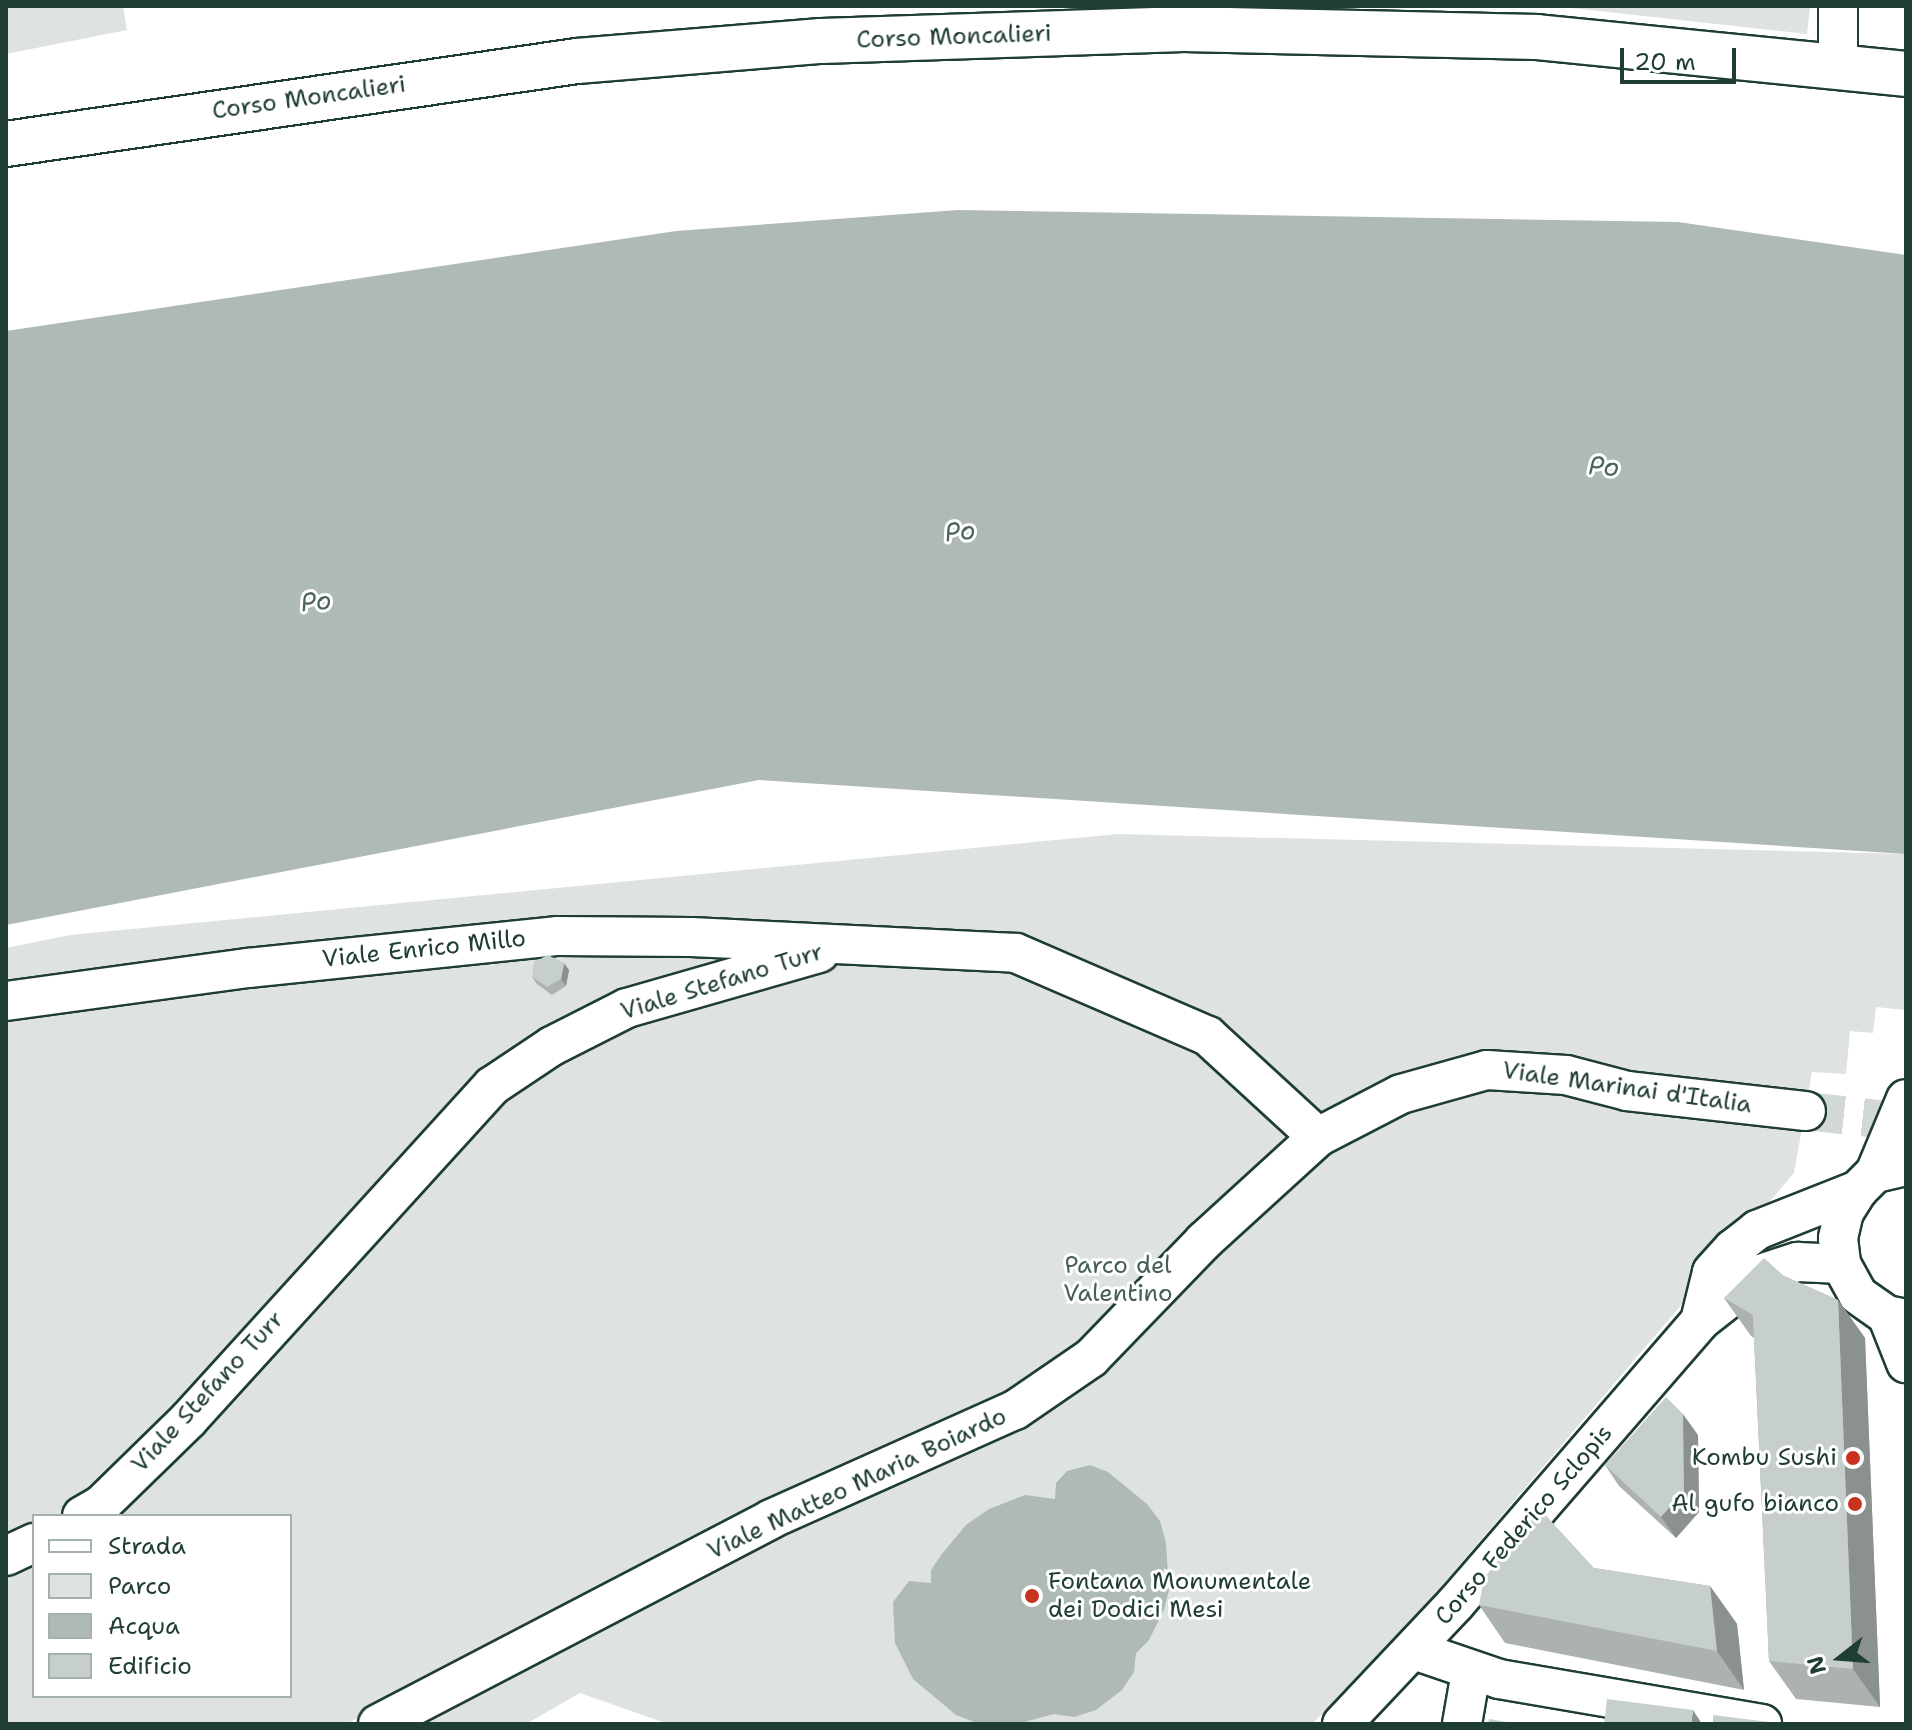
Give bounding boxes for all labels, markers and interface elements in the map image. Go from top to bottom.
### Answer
street label: Corso Moncalieri [856,19,1052,55]
scale bar [1624,32,1740,82]
text: 20 m [1634,46,1696,78]
street label: Corso Moncalieri [210,70,408,126]
water label: Po [1588,449,1620,483]
water label: Po [943,514,977,548]
water label: Po [299,584,333,618]
street label: Viale Enrico Millo [321,924,527,974]
street label: Viale Stefano Turr [617,937,827,1027]
street label: Viale Marinai d'Italia [1501,1056,1753,1120]
park label: Parco del Valentino [1063,1252,1173,1308]
street label: Viale Stefano Turr [126,1305,290,1479]
street label: Viale Matteo Maria Boiardo [703,1402,1011,1566]
street label: Corso Federico Sclopis [1429,1419,1619,1631]
place label: Kombu Sushi [1692,1444,1837,1472]
marker: Kombu Sushi [1844,1449,1862,1467]
place label: Al gufo bianco [1671,1490,1839,1518]
marker: Al gufo bianco [1846,1495,1864,1513]
legend [32,1514,292,1698]
text: Strada [108,1530,186,1562]
place label: Fontana Monumentale dei Dodici Mesi [1048,1568,1311,1624]
text: Parco [108,1570,171,1602]
marker: Fontana Monumentale dei Dodici Mesi [1023,1587,1041,1605]
text: Acqua [108,1610,180,1642]
north arrow [1800,1618,1880,1698]
text: Edificio [108,1650,192,1682]
text: N [1800,1653,1833,1678]

